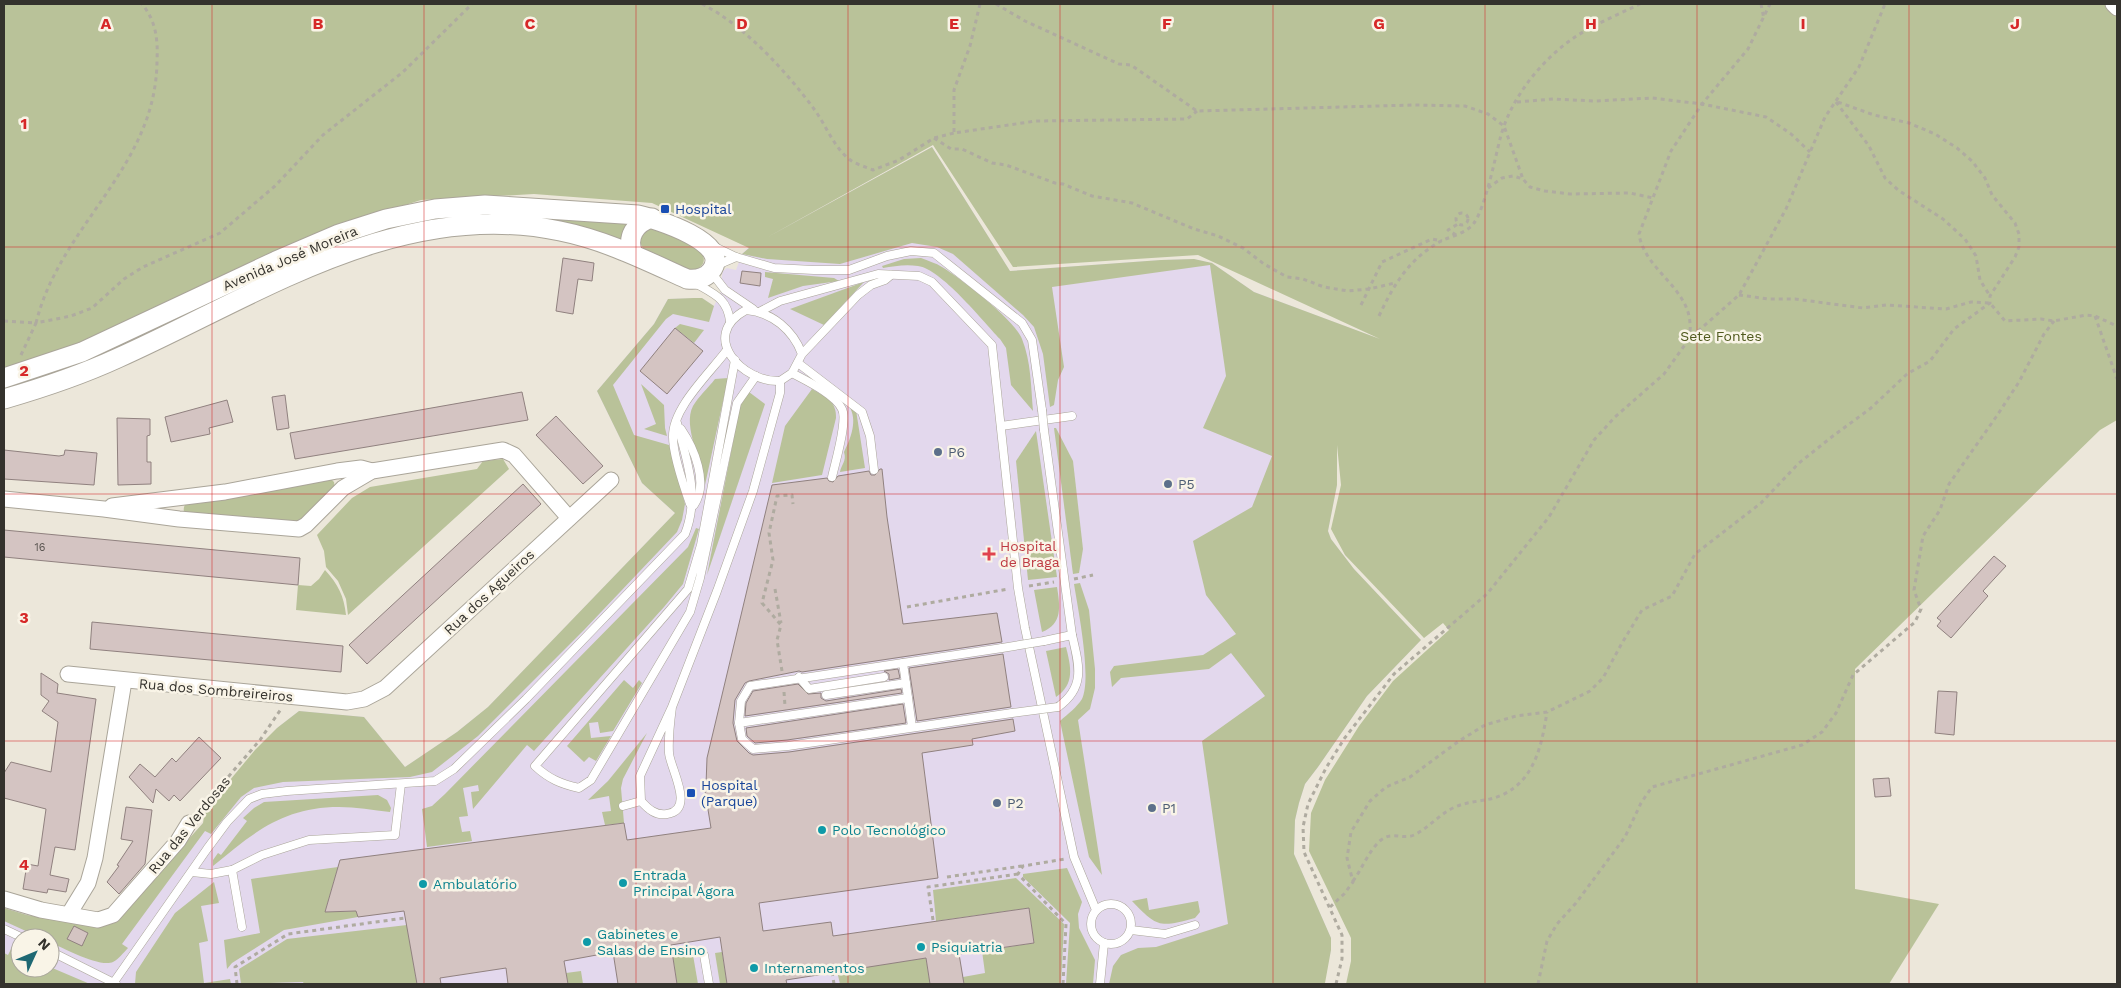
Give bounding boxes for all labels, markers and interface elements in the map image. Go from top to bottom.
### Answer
text: A [101,14,112,33]
text: B [313,14,324,33]
text: C [525,14,536,33]
text: D [736,14,748,33]
text: E [949,14,959,33]
text: F [1162,14,1172,33]
text: G [1373,14,1385,33]
text: H [1585,14,1597,33]
text: I [1800,14,1806,33]
text: J [2010,14,2020,33]
text: 1 [21,114,27,133]
place label: Hospital [675,201,732,217]
marker: Hospital [659,203,671,215]
street label: Avenida José Moreira [220,222,360,294]
park label: Sete Fontes [1680,328,1762,344]
text: 2 [19,361,29,380]
place label: P6 [948,444,965,460]
marker: P6 [932,446,944,458]
place label: P5 [1178,476,1195,492]
marker: P5 [1162,478,1174,490]
place label: Hospital de Braga [1000,538,1060,570]
house number: 16 [35,541,46,554]
street label: Rua dos Agueiros [441,546,537,638]
marker: Hospital de Braga [982,547,996,561]
text: 3 [19,608,29,627]
street label: Rua dos Sombreireiros [138,675,294,705]
street label: Rua das Verdosas [145,773,233,877]
place label: Hospital (Parque) [701,777,758,809]
marker: Hospital (Parque) [685,787,697,799]
place label: P2 [1007,795,1024,811]
marker: P2 [991,797,1003,809]
place label: P1 [1162,800,1176,816]
marker: P1 [1146,802,1158,814]
place label: Polo Tecnológico [832,822,946,838]
marker: Polo Tecnológico [816,824,828,836]
text: 4 [19,855,29,874]
place label: Entrada Principal Ágora [633,867,735,899]
place label: Ambulatório [433,876,517,892]
marker: Entrada Principal Ágora [617,877,629,889]
marker: Ambulatório [417,878,429,890]
place label: Gabinetes e Salas de Ensino [597,926,706,958]
north arrow [10,928,60,978]
text: N [35,935,54,953]
marker: Gabinetes e Salas de Ensino [581,936,593,948]
place label: Psiquiatria [931,939,1003,955]
marker: Psiquiatria [915,941,927,953]
place label: Internamentos [764,960,865,976]
marker: Internamentos [748,962,760,974]

